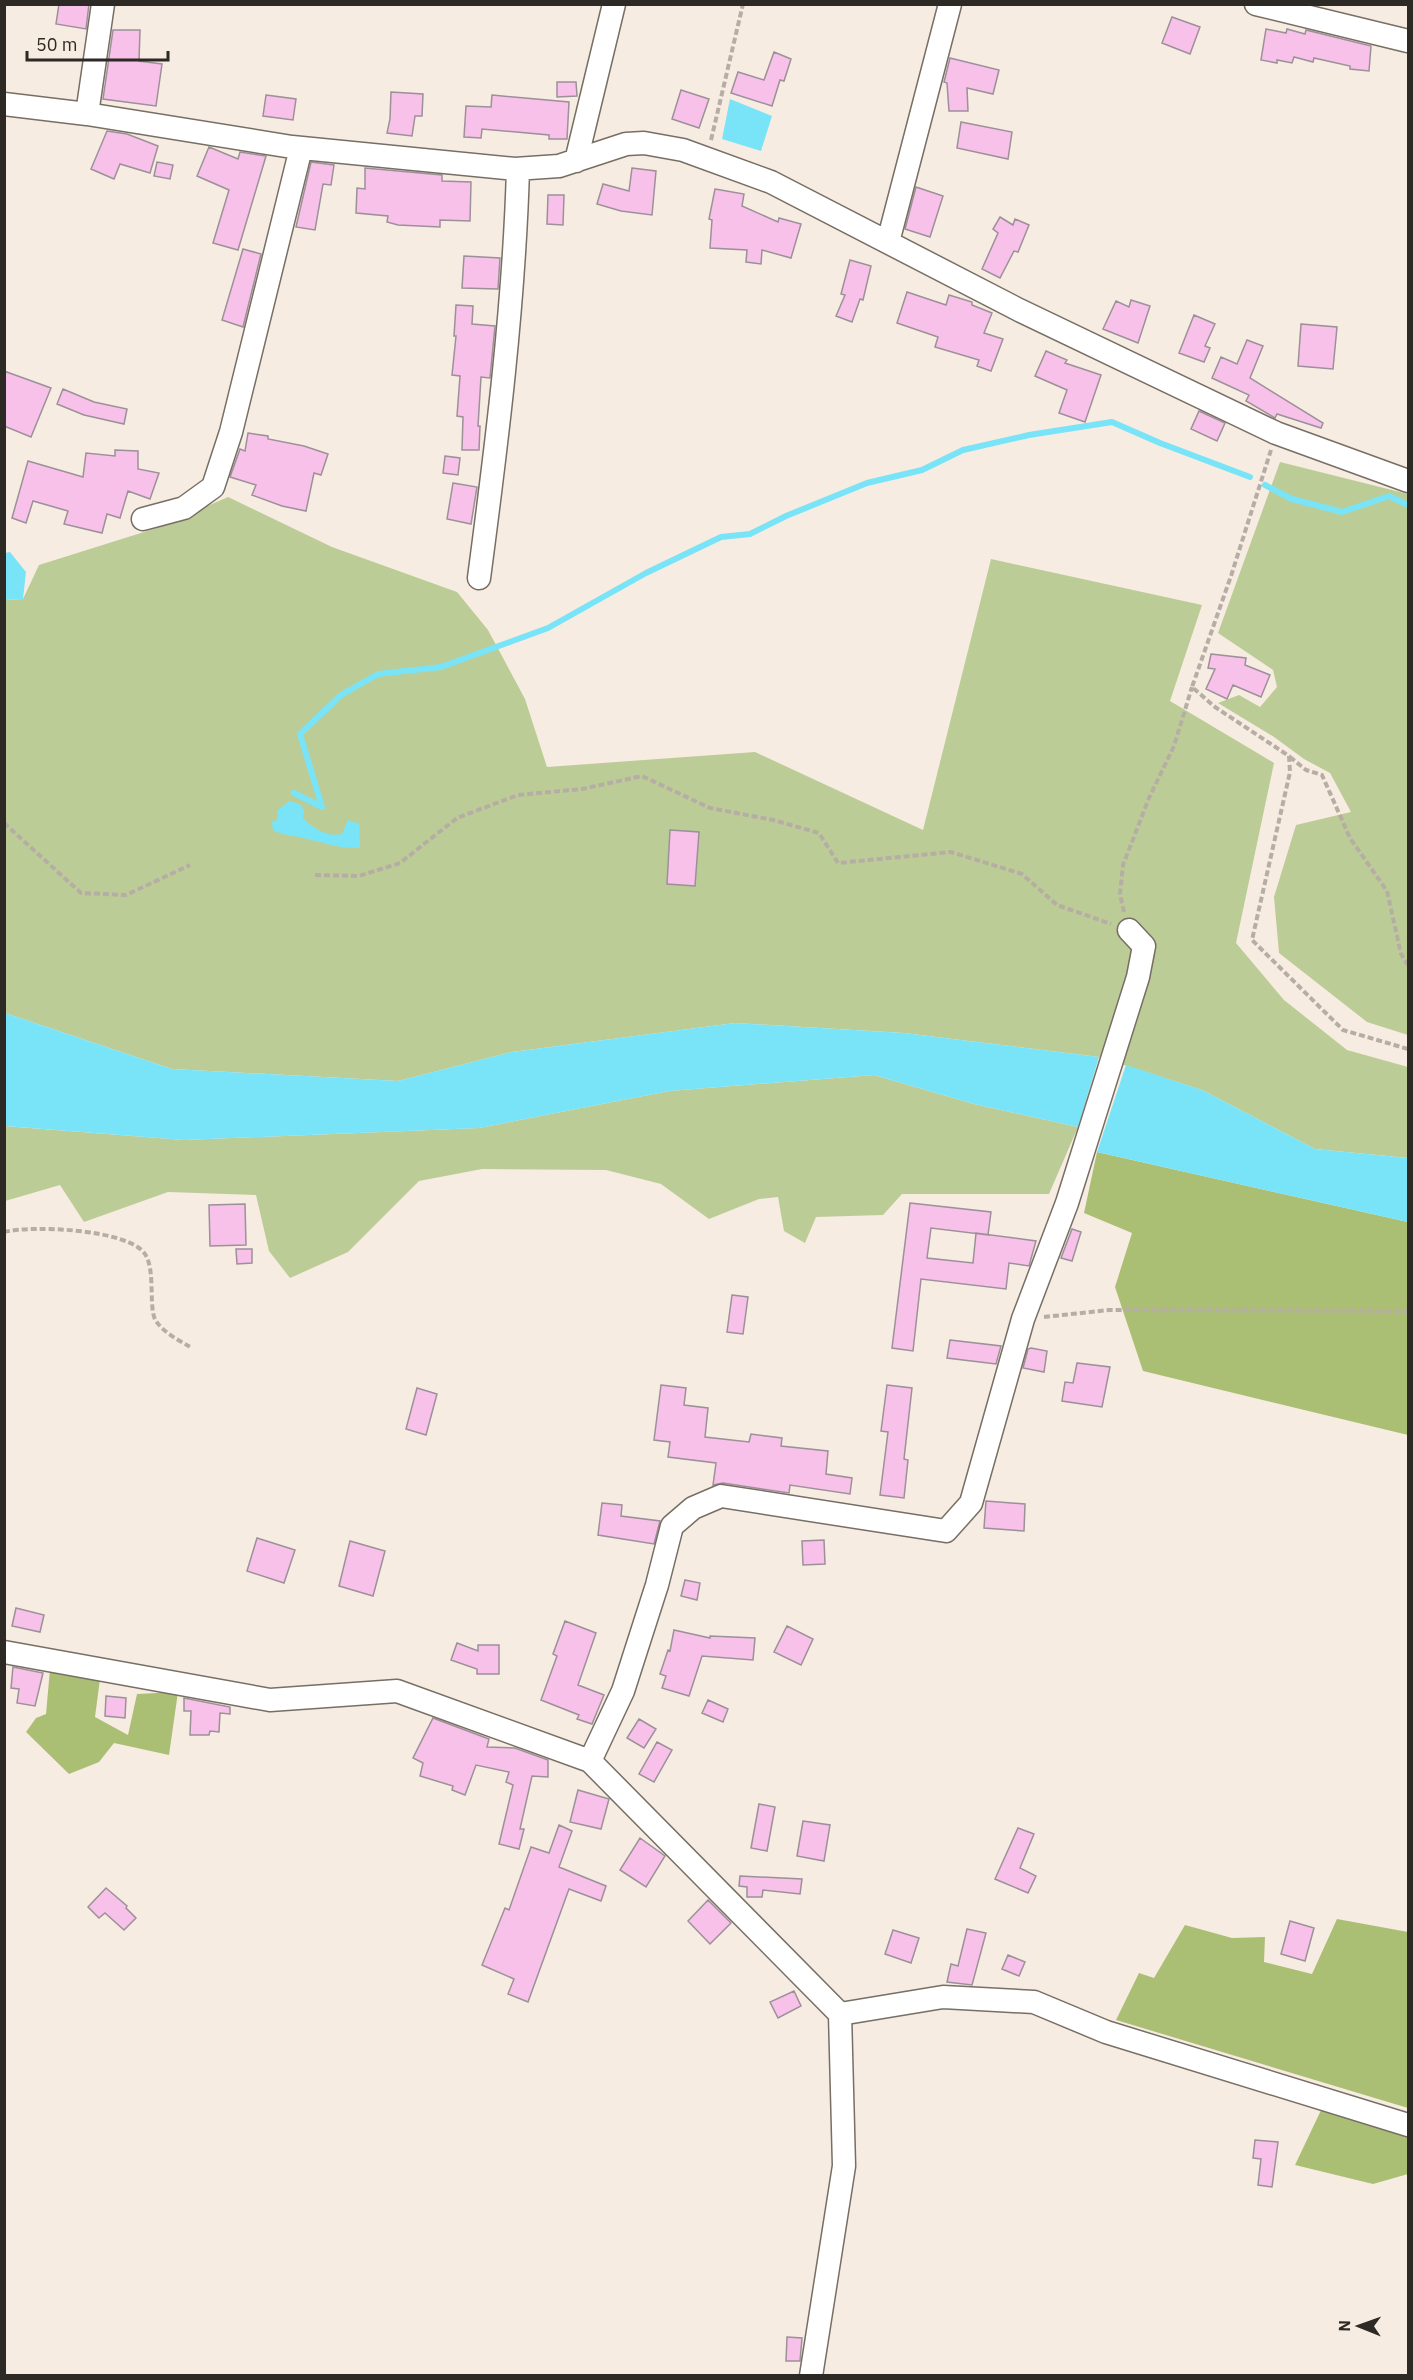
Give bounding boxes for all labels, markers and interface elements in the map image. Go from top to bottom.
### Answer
scale bar [27,24,168,62]
text: 50 m [36,33,78,56]
north arrow [1329,2296,1389,2356]
text: N [1334,2320,1354,2332]

